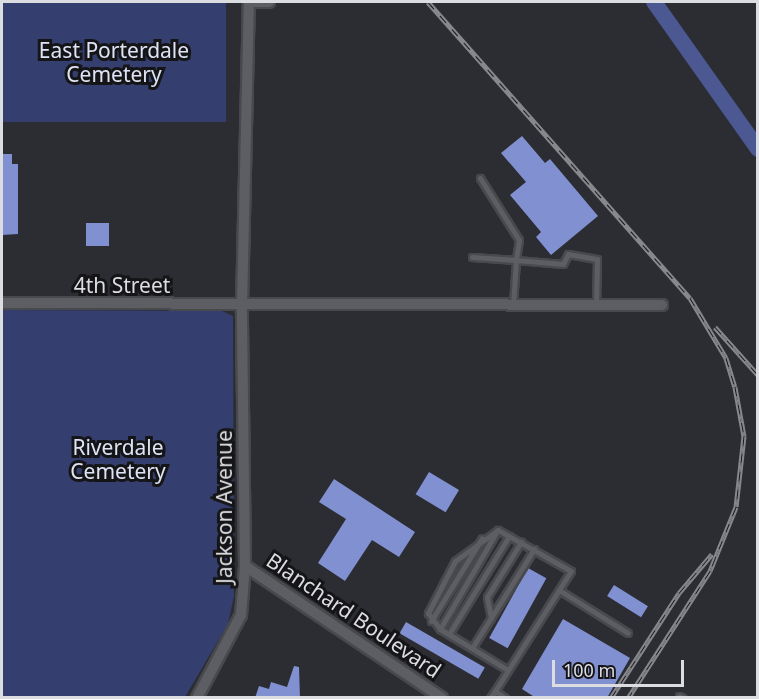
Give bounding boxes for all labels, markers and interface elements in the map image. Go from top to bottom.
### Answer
park label: East Porterdale Cemetery [39,37,189,87]
street label: 4th Street [74,272,170,298]
street label: Jackson Avenue [211,430,237,584]
park label: Riverdale Cemetery [70,434,166,484]
street label: Blanchard Boulevard [262,547,446,683]
scale bar [555,648,687,686]
text: 100 m [563,658,615,682]

